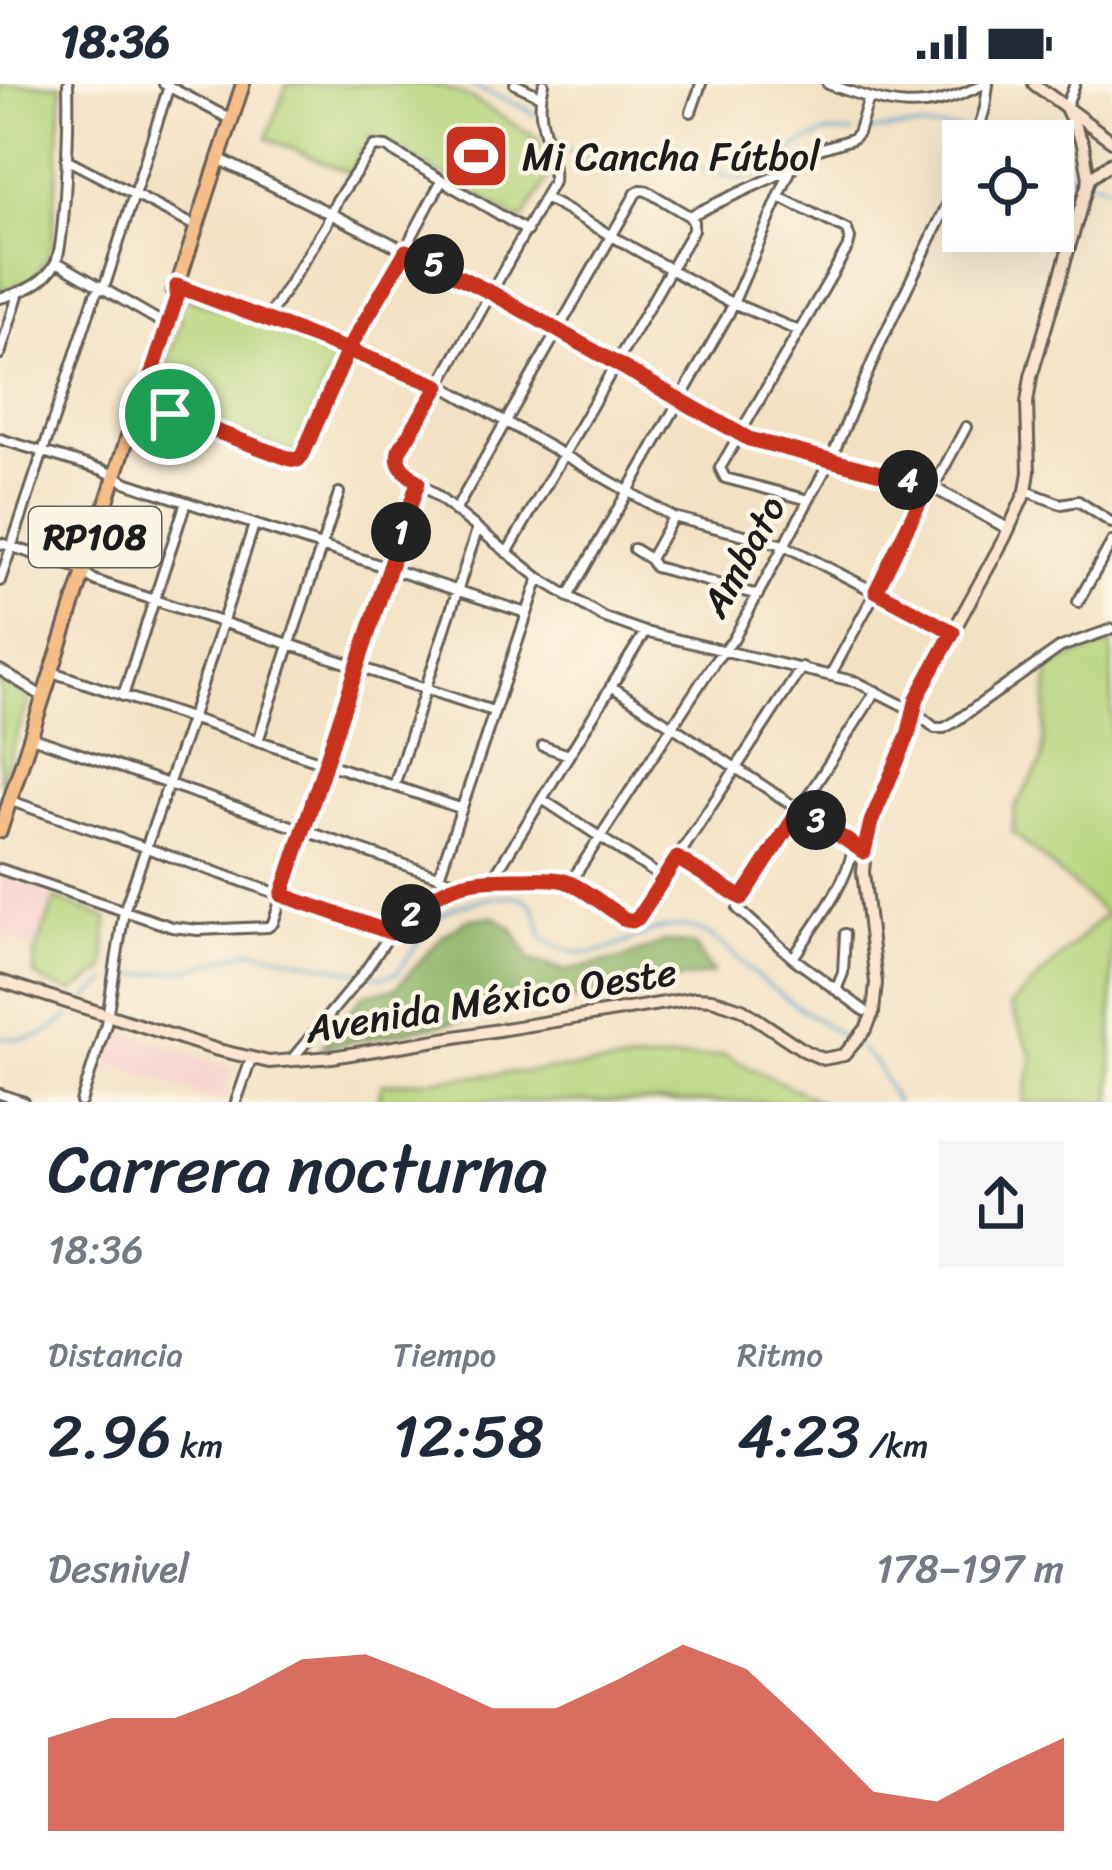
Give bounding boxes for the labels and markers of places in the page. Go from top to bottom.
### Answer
sports icon: Mi Cancha Fútbol [441,121,511,191]
place label: Mi Cancha Fútbol [522,122,821,191]
pin: 5 [404,234,464,294]
pin [119,363,221,465]
pin: 4 [878,450,938,510]
pin: 1 [371,502,431,562]
pin: 3 [786,790,846,850]
pin: 2 [381,884,441,944]

